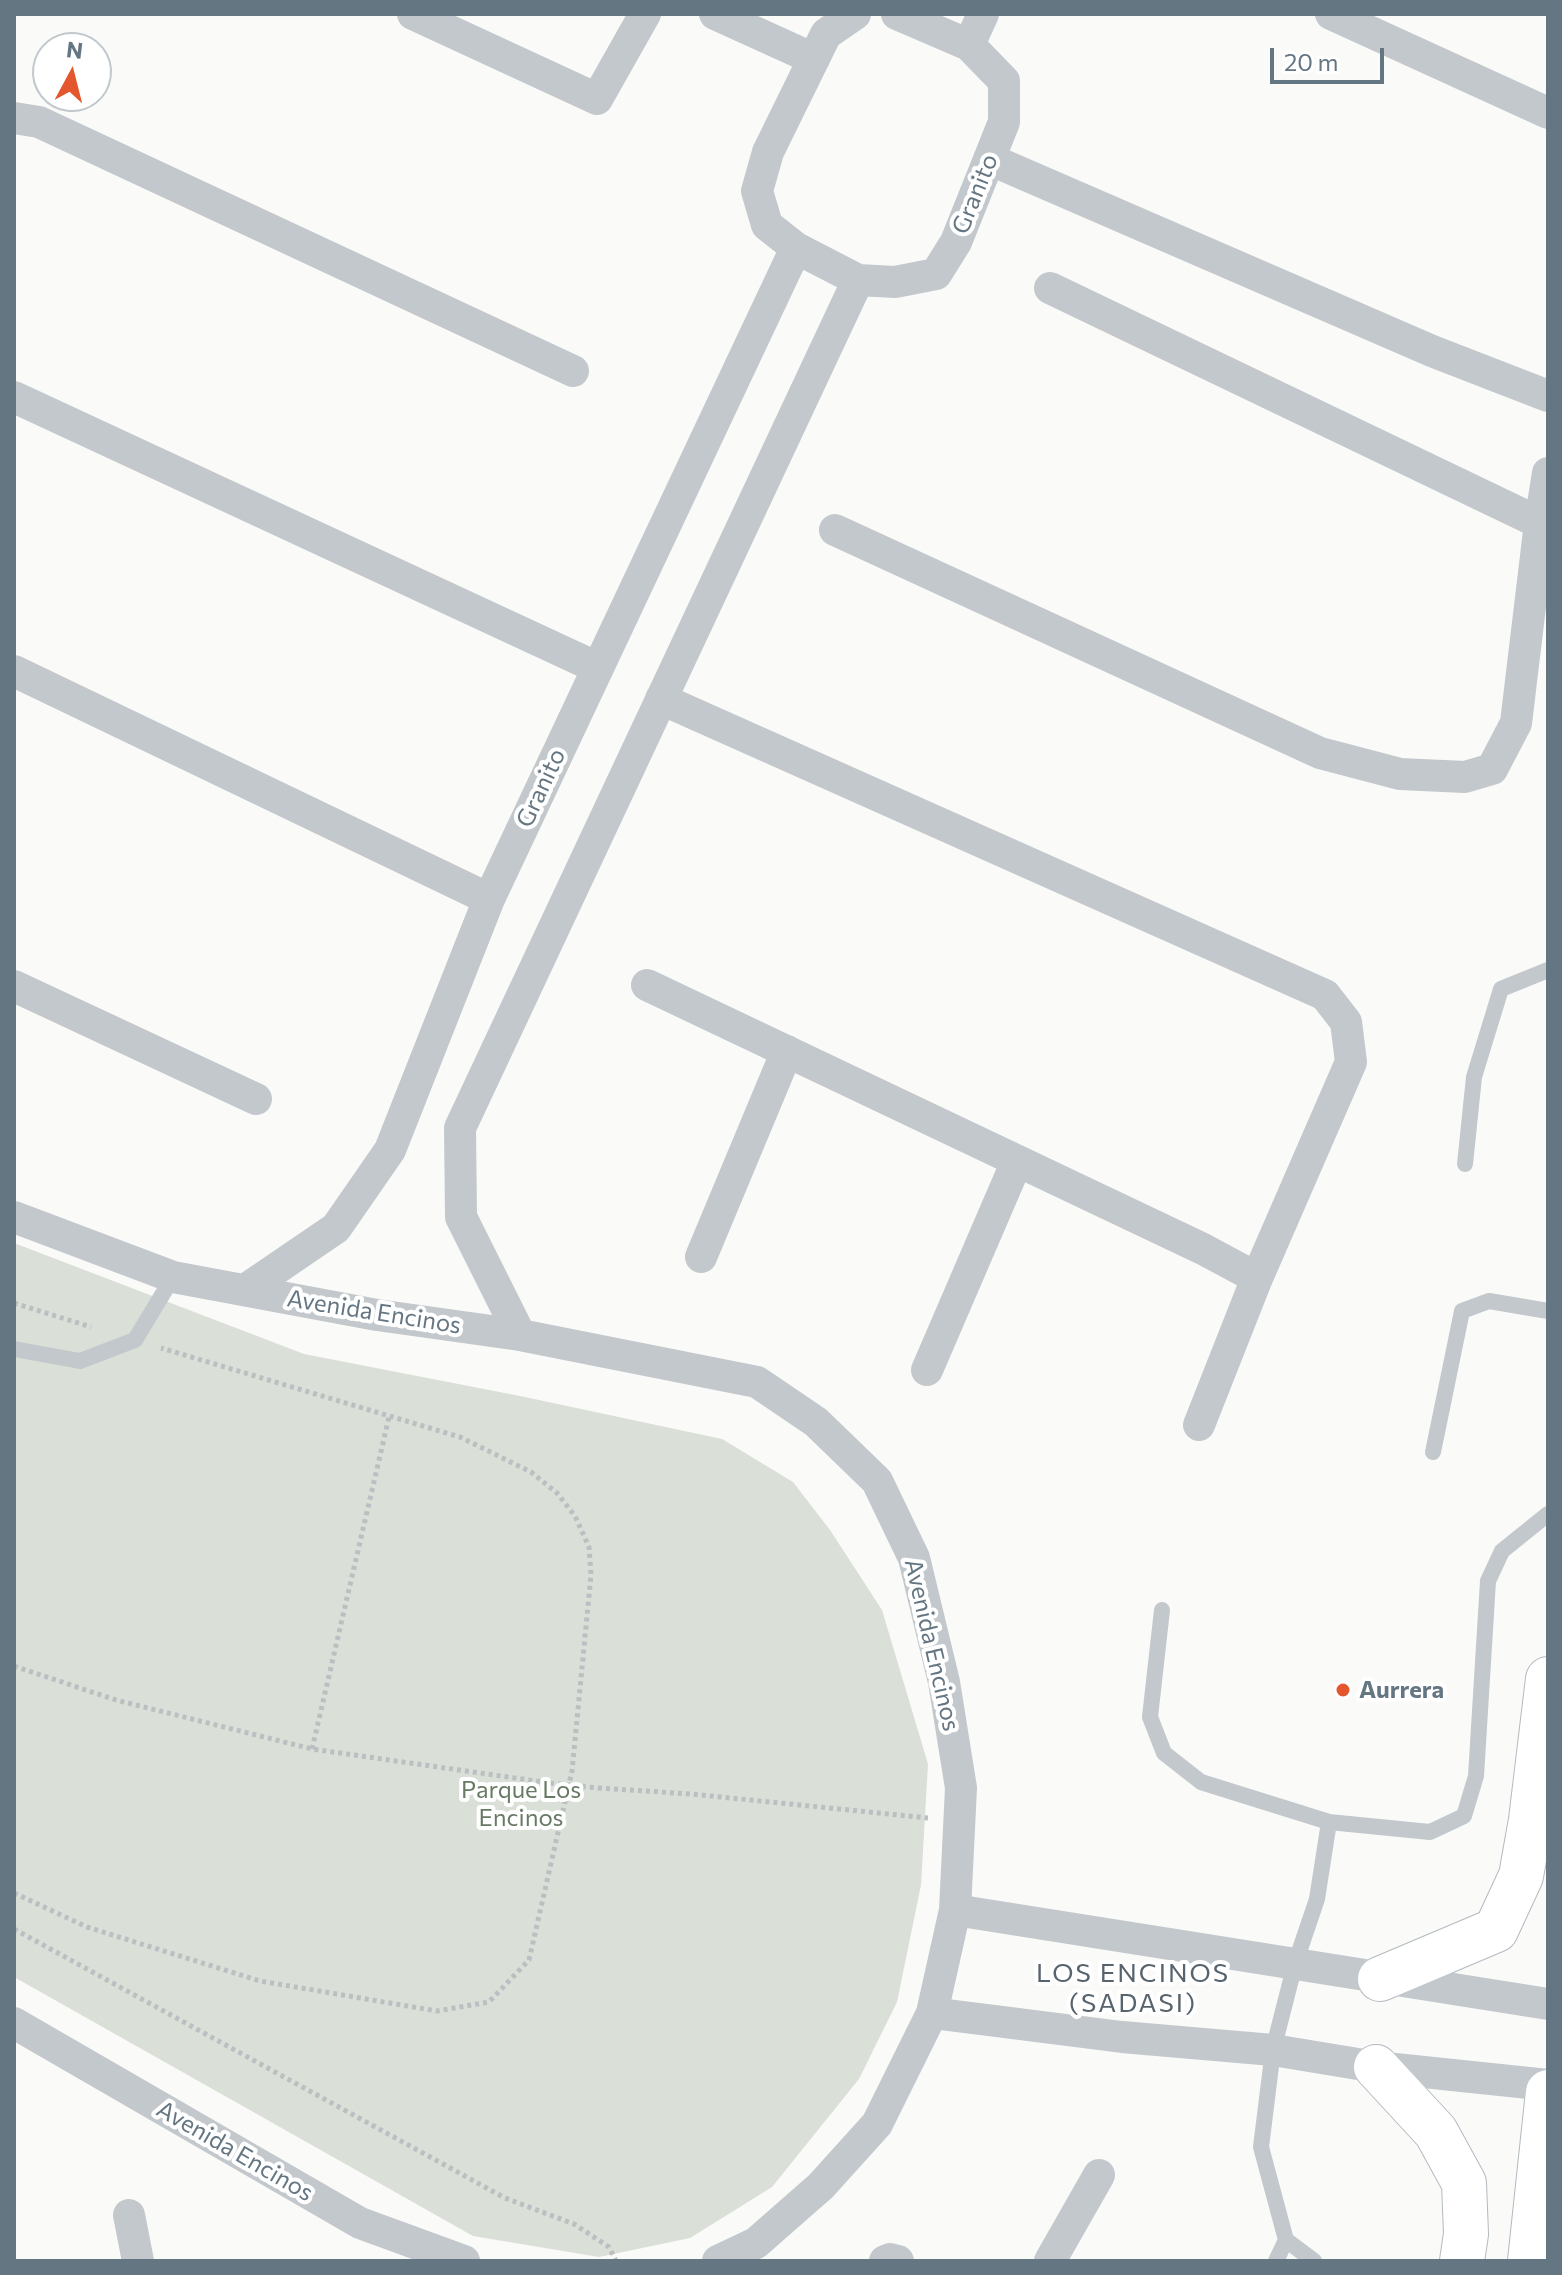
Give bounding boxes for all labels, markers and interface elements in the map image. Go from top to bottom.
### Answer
north arrow [32,32,112,112]
scale bar [1274,32,1388,82]
text: N [65,35,85,64]
text: 20 m [1284,47,1338,76]
street label: Granito [946,150,1004,238]
street label: Granito [510,744,572,832]
street label: Avenida Encinos [285,1284,463,1340]
street label: Avenida Encinos [898,1556,966,1734]
place label: Aurrera [1359,1676,1444,1704]
marker: Aurrera [1334,1681,1352,1699]
park label: Parque Los Encinos [461,1776,581,1832]
district label: LOS ENCINOS (SADASI) [1036,1957,1230,2018]
street label: Avenida Encinos [152,2095,318,2207]

